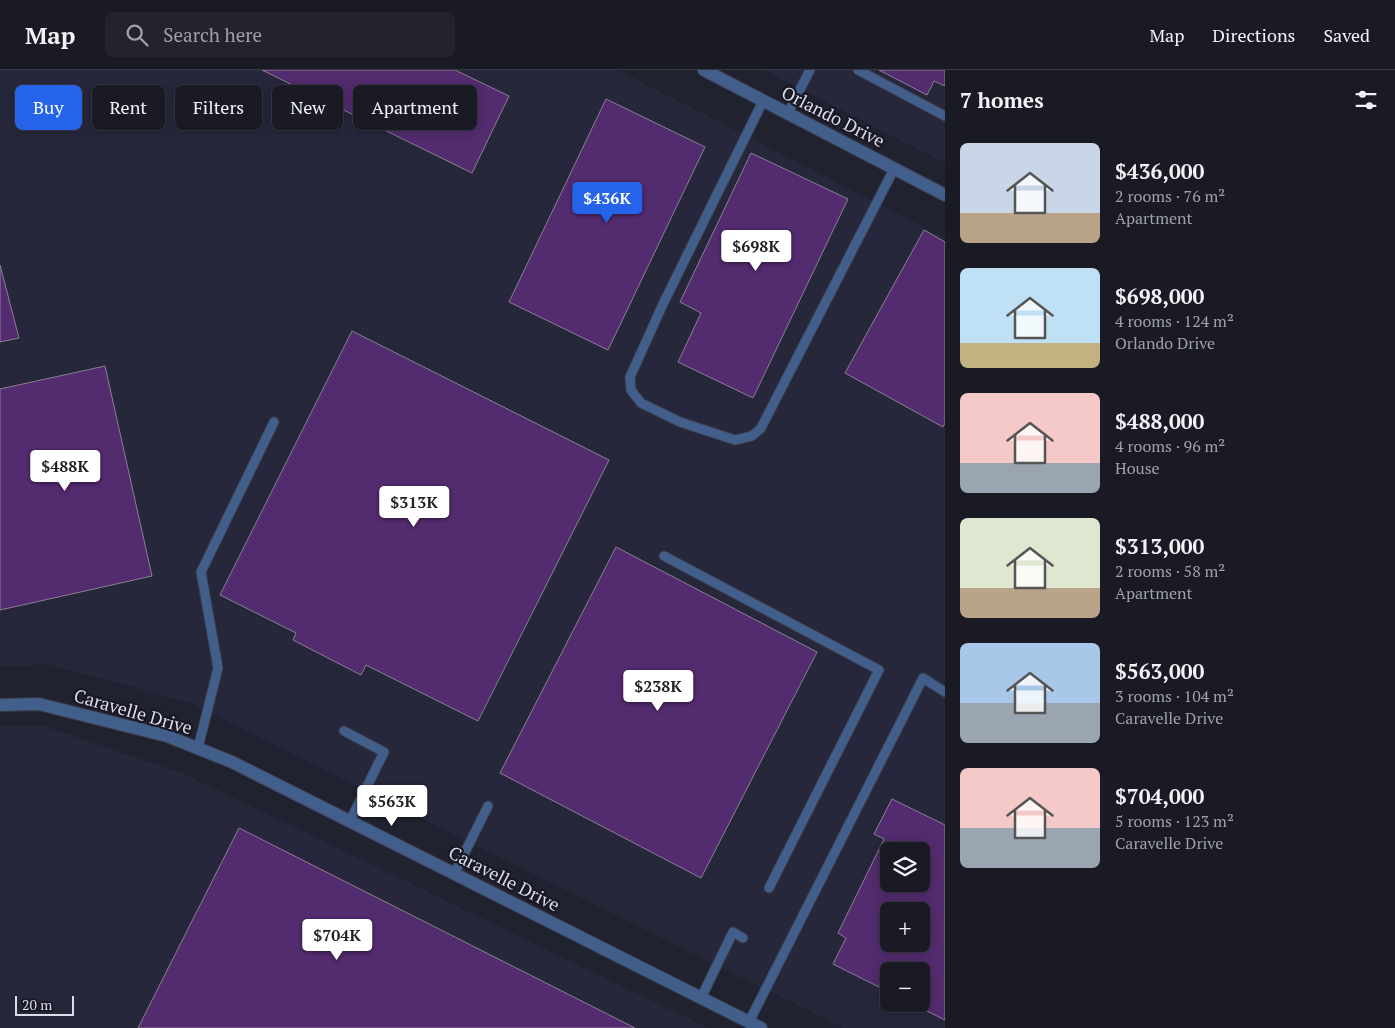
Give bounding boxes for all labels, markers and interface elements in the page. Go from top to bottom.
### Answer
search box [105,12,455,57]
text: Map [25,19,75,51]
icon: search [123,21,151,49]
text: Search here [163,22,262,47]
text: Map [1149,23,1184,47]
text: Directions [1212,23,1295,47]
text: Saved [1323,23,1370,47]
street label: Orlando Drive [778,80,889,152]
chip: Buy [15,85,82,130]
chip: Rent [92,85,165,130]
chip: Filters [175,85,262,130]
chip: New [272,85,343,130]
chip: Apartment [353,85,477,130]
text: 7 homes [960,86,1044,114]
icon: filters [1352,86,1380,114]
text: $436,000 [1115,157,1204,185]
icon: home [1000,163,1060,223]
pin: $436K [572,182,642,224]
text: 2 rooms · 76 m² [1115,185,1225,207]
text: $436K [583,187,631,209]
text: Apartment [1115,207,1192,229]
pin: $698K [721,230,791,272]
text: $698K [732,235,780,257]
text: $698,000 [1115,282,1204,310]
icon: home [1000,288,1060,348]
text: 4 rooms · 124 m² [1115,310,1234,332]
text: Orlando Drive [1115,332,1215,354]
text: $488,000 [1115,407,1204,435]
icon: home [1000,413,1060,473]
text: 4 rooms · 96 m² [1115,435,1225,457]
pin: $488K [30,450,100,492]
text: $488K [41,455,89,477]
text: House [1115,457,1160,479]
pin: $313K [379,486,449,528]
text: $313K [390,491,438,513]
text: $313,000 [1115,532,1204,560]
icon: home [1000,538,1060,598]
text: 2 rooms · 58 m² [1115,560,1225,582]
text: Apartment [1115,582,1192,604]
text: $563,000 [1115,657,1204,685]
icon: home [1000,663,1060,723]
pin: $238K [623,670,693,712]
text: $238K [634,675,682,697]
street label: Caravelle Drive [71,683,195,739]
text: 3 rooms · 104 m² [1115,685,1234,707]
text: Caravelle Drive [1115,707,1223,729]
text: $704,000 [1115,782,1204,810]
pin: $563K [357,784,427,827]
icon: home [1000,788,1060,848]
text: $563K [368,790,416,812]
text: 5 rooms · 123 m² [1115,810,1234,832]
text: Caravelle Drive [1115,832,1223,854]
street label: Caravelle Drive [445,840,564,916]
map controls [880,842,930,1012]
button: layers [880,842,930,892]
button: + [880,902,930,952]
pin: $704K [302,918,372,961]
text: $704K [313,924,361,946]
button: − [880,962,930,1012]
scale bar [15,993,74,1016]
text: 20 m [22,995,52,1014]

